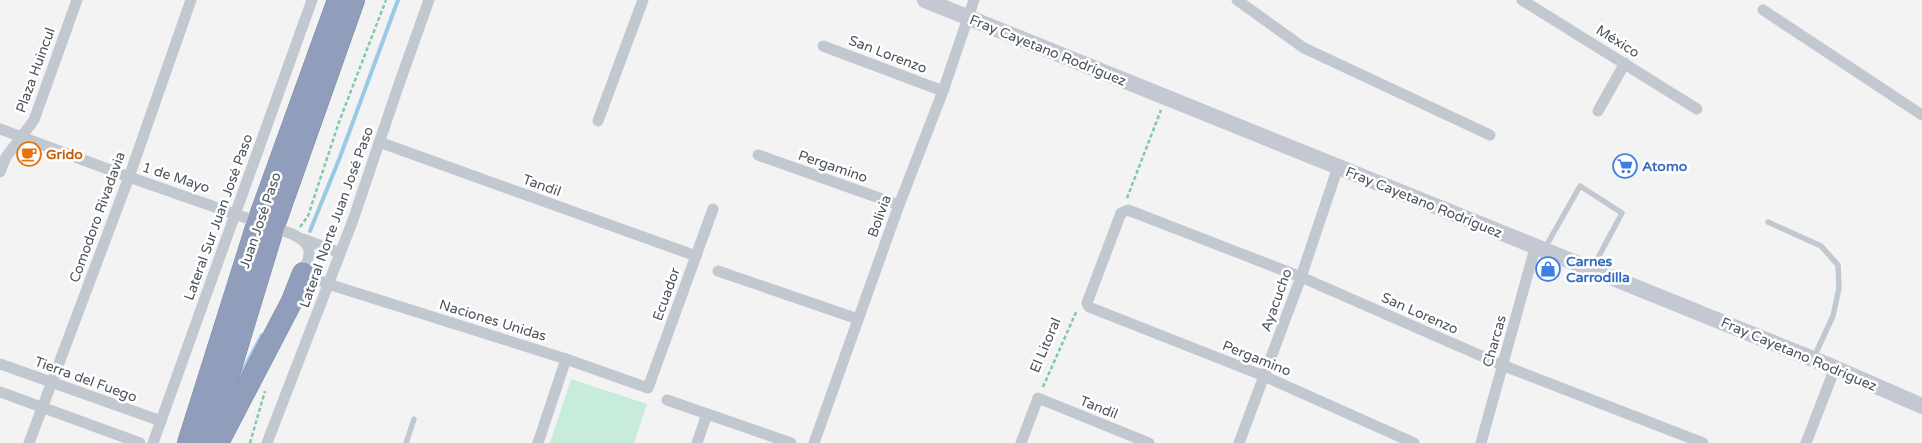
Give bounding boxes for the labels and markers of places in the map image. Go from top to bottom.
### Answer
cafe icon: Grido [16,141,42,167]
place label: Grido [46,146,83,163]
supermarket icon: Atomo [1612,153,1638,179]
place label: Atomo [1642,158,1688,175]
place label: Carnes Carrodilla [1566,253,1630,286]
shop icon: Carnes Carrodilla [1535,256,1561,282]

